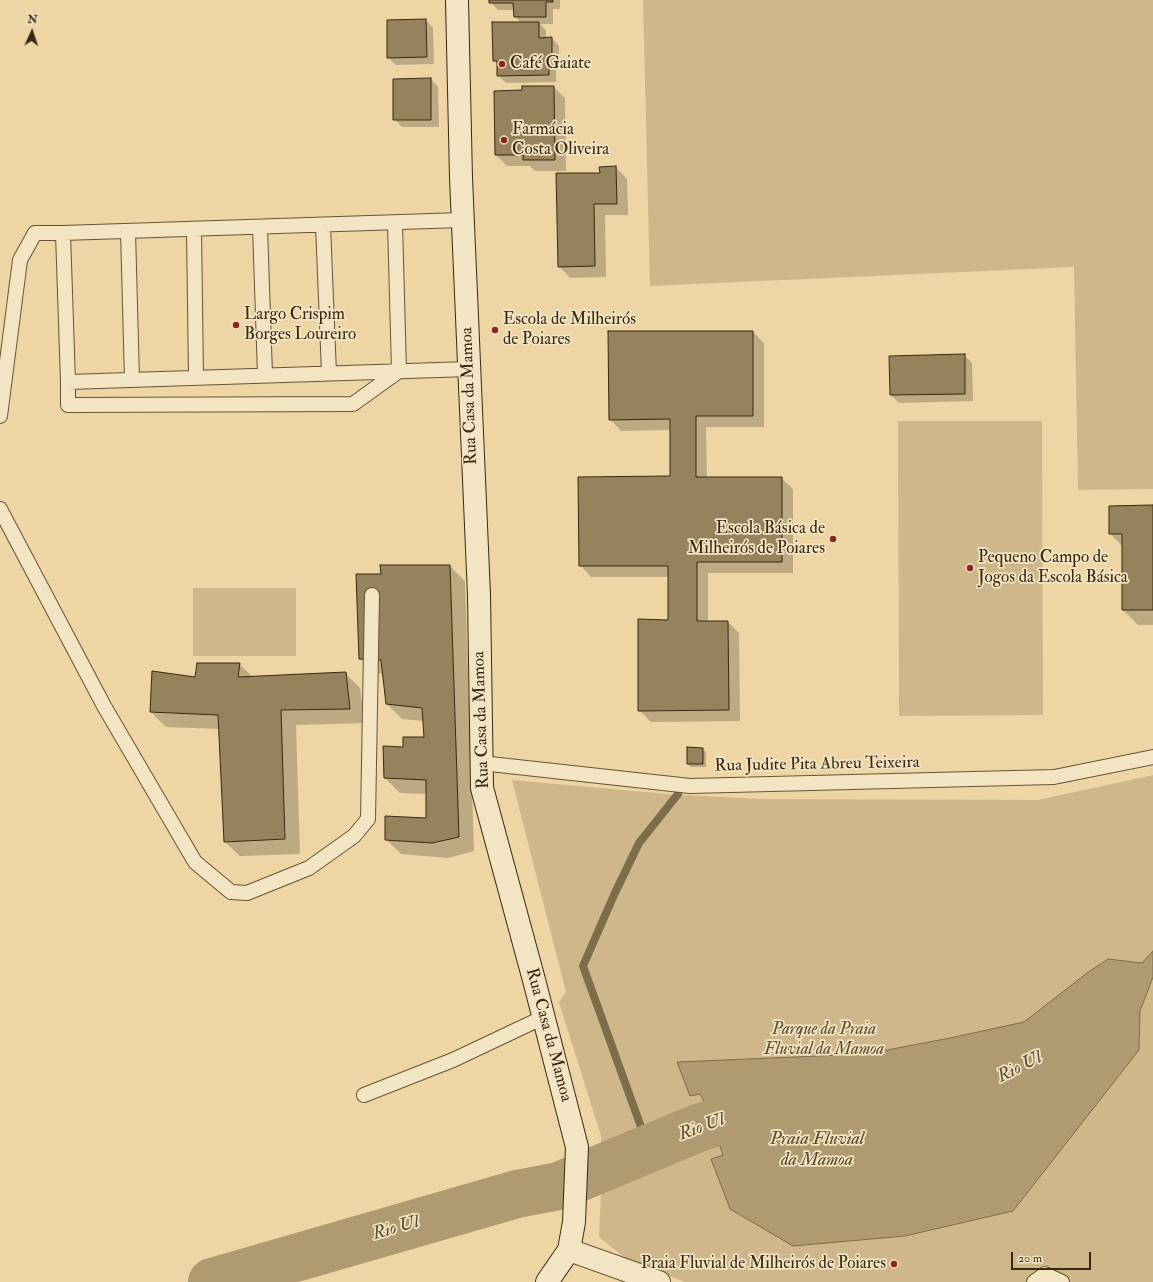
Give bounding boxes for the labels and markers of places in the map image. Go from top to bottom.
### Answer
place label: Café Gaiate [510,54,591,74]
marker: Café Gaiate [497,59,507,69]
place label: Farmácia Costa Oliveira [512,120,609,160]
marker: Farmácia Costa Oliveira [499,135,509,145]
place label: Largo Crispim Borges Loureiro [244,305,356,345]
place label: Escola de Milheirós de Poiares [503,310,636,350]
marker: Largo Crispim Borges Loureiro [231,320,241,330]
marker: Escola de Milheirós de Poiares [490,325,500,335]
place label: Escola Básica de Milheirós de Poiares [688,519,825,559]
marker: Escola Básica de Milheirós de Poiares [828,534,838,544]
place label: Pequeno Campo de Jogos da Escola Básica [978,548,1128,588]
marker: Pequeno Campo de Jogos da Escola Básica [965,563,975,573]
place label: Praia Fluvial de Milheirós de Poiares [641,1254,886,1274]
marker: Praia Fluvial de Milheirós de Poiares [889,1259,899,1269]

